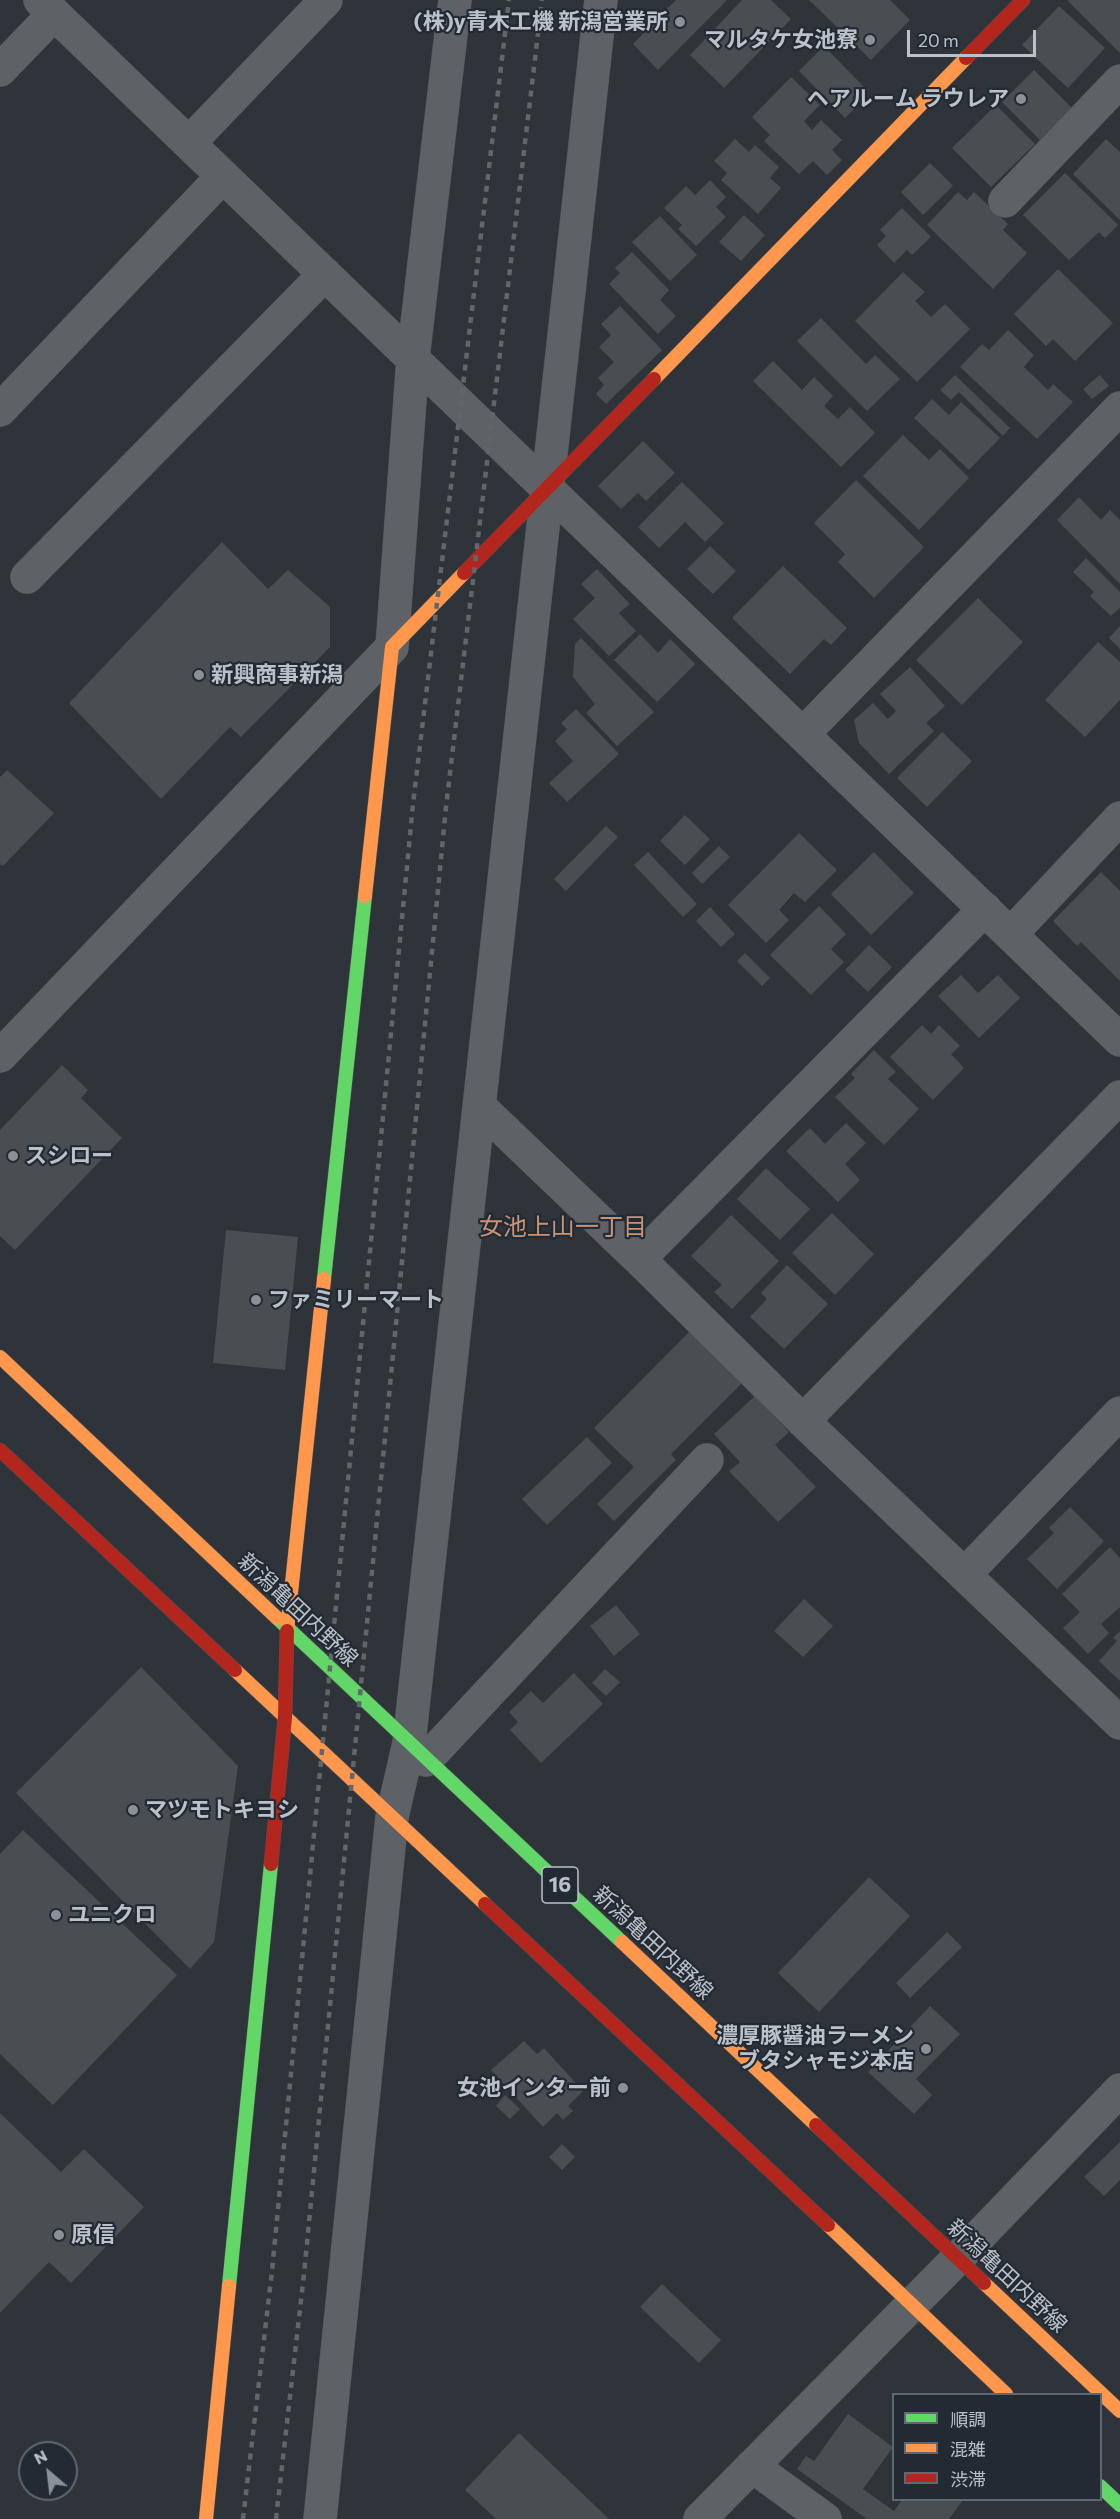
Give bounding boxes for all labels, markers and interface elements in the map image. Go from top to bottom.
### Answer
place label: (株)y青木工機 新潟営業所 [414,9,668,35]
marker: (株)y青木工機 新潟営業所 [673,15,687,29]
scale bar [910,18,1039,56]
place label: マルタケ女池寮 [704,27,858,53]
text: 20 m [918,29,959,51]
marker: マルタケ女池寮 [863,33,877,47]
place label: ヘアルーム ラウレア [807,86,1009,112]
marker: ヘアルーム ラウレア [1014,92,1028,106]
place label: 新興商事新潟 [211,662,343,688]
marker: 新興商事新潟 [192,668,206,682]
place label: スシロー [25,1143,113,1169]
marker: スシロー [6,1149,20,1163]
district label: 女池上山一丁目 [479,1213,647,1241]
place label: ファミリーマート [268,1287,444,1313]
marker: ファミリーマート [249,1293,263,1307]
street label: 新潟亀田内野線 [233,1548,363,1672]
place label: マツモトキヨシ [145,1797,299,1823]
marker: マツモトキヨシ [126,1803,140,1817]
road number: 16 [542,1867,578,1903]
street label: 新潟亀田内野線 [588,1881,718,2005]
place label: ユニクロ [68,1902,156,1928]
marker: ユニクロ [49,1908,63,1922]
place label: 濃厚豚醤油ラーメン ブタシャモジ本店 [716,2023,914,2074]
marker: 濃厚豚醤油ラーメン ブタシャモジ本店 [919,2042,933,2056]
place label: 女池インター前 [457,2075,611,2101]
marker: 女池インター前 [616,2081,630,2095]
street label: 新潟亀田内野線 [942,2214,1072,2338]
place label: 原信 [71,2222,115,2248]
marker: 原信 [52,2228,66,2242]
legend [892,2393,1102,2501]
text: 順調 [950,2408,986,2430]
text: 混雑 [950,2438,986,2460]
north arrow [18,2441,78,2501]
text: N [30,2445,50,2468]
text: 渋滞 [950,2468,986,2490]

